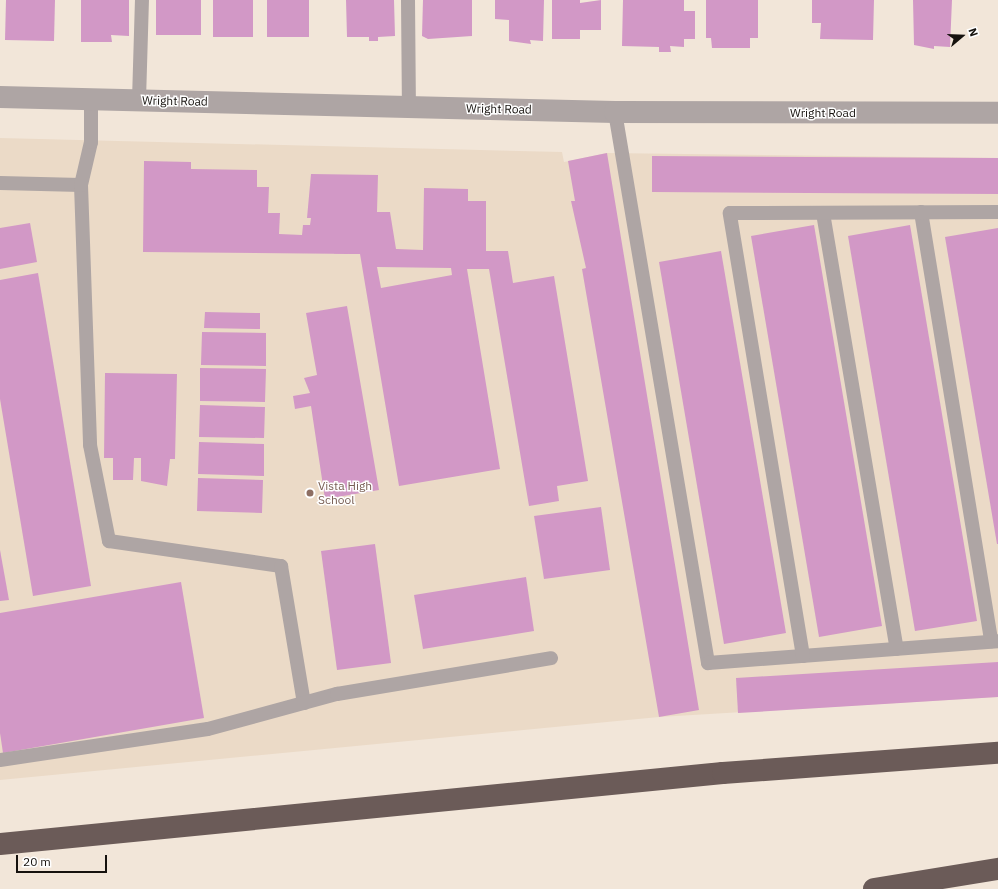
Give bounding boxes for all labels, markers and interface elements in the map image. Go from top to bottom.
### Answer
north arrow [942,16,982,56]
text: N [965,26,981,38]
street label: Wright Road [142,93,208,109]
street label: Wright Road [466,101,532,117]
street label: Wright Road [790,106,856,120]
place label: Vista High School [318,479,372,507]
marker: Vista High School [305,488,315,498]
scale bar [18,847,109,873]
text: 20 m [23,854,51,869]

